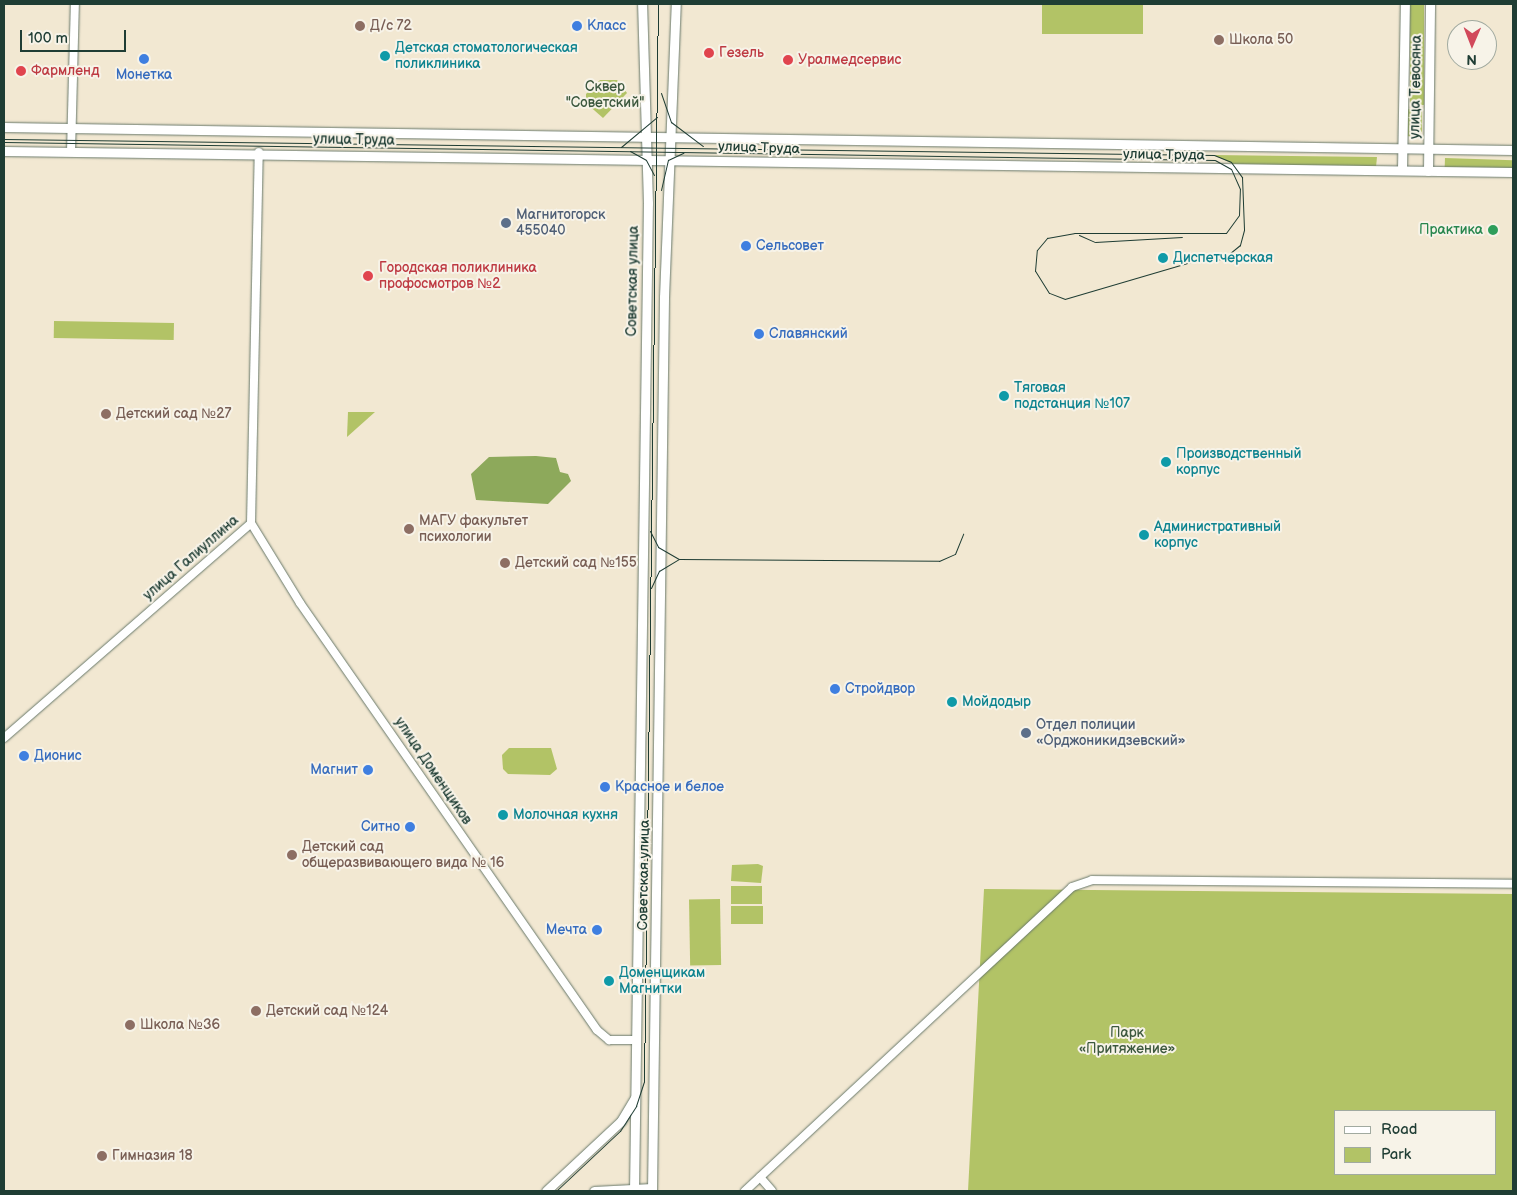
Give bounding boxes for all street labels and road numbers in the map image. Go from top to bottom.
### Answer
street label: улица Тевосяна [1407,35,1425,139]
street label: улица Труда [313,131,395,149]
street label: улица Труда [718,138,800,158]
street label: улица Труда [1123,146,1205,164]
street label: Советская улица [624,225,642,337]
street label: улица Галиуллина [140,512,242,604]
street label: улица Доменщиков [391,714,475,828]
street label: Советская улица [635,819,653,931]

